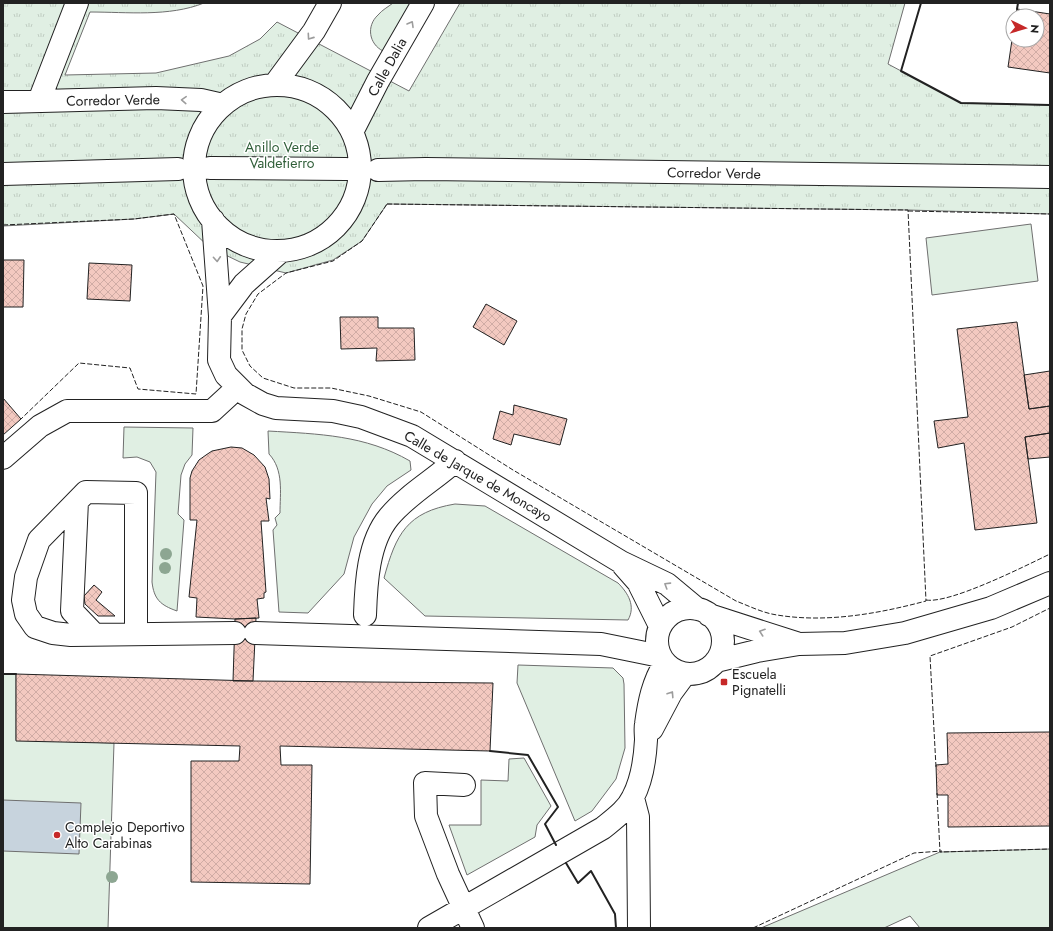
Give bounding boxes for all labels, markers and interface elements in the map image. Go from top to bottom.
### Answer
north arrow [1005,8,1045,48]
one-way arrow [406,21,413,28]
text: N [1027,24,1043,34]
one-way arrow [308,32,315,39]
street label: Calle Dalia [363,34,411,100]
street label: Corredor Verde [66,89,160,111]
one-way arrow [181,95,187,104]
park label: Anillo Verde Valdefierro [245,137,319,173]
street label: Corredor Verde [667,162,761,184]
one-way arrow [212,256,221,262]
street label: Calle de Jarque de Moncayo [400,425,556,527]
one-way arrow [664,582,671,590]
one-way arrow [758,628,765,637]
place label: Escuela Pignatelli [732,664,786,700]
marker: Escuela Pignatelli [719,677,729,687]
one-way arrow [666,691,674,698]
place label: Complejo Deportivo Alto Carabinas [65,817,185,853]
marker: Complejo Deportivo Alto Carabinas [52,830,62,840]

